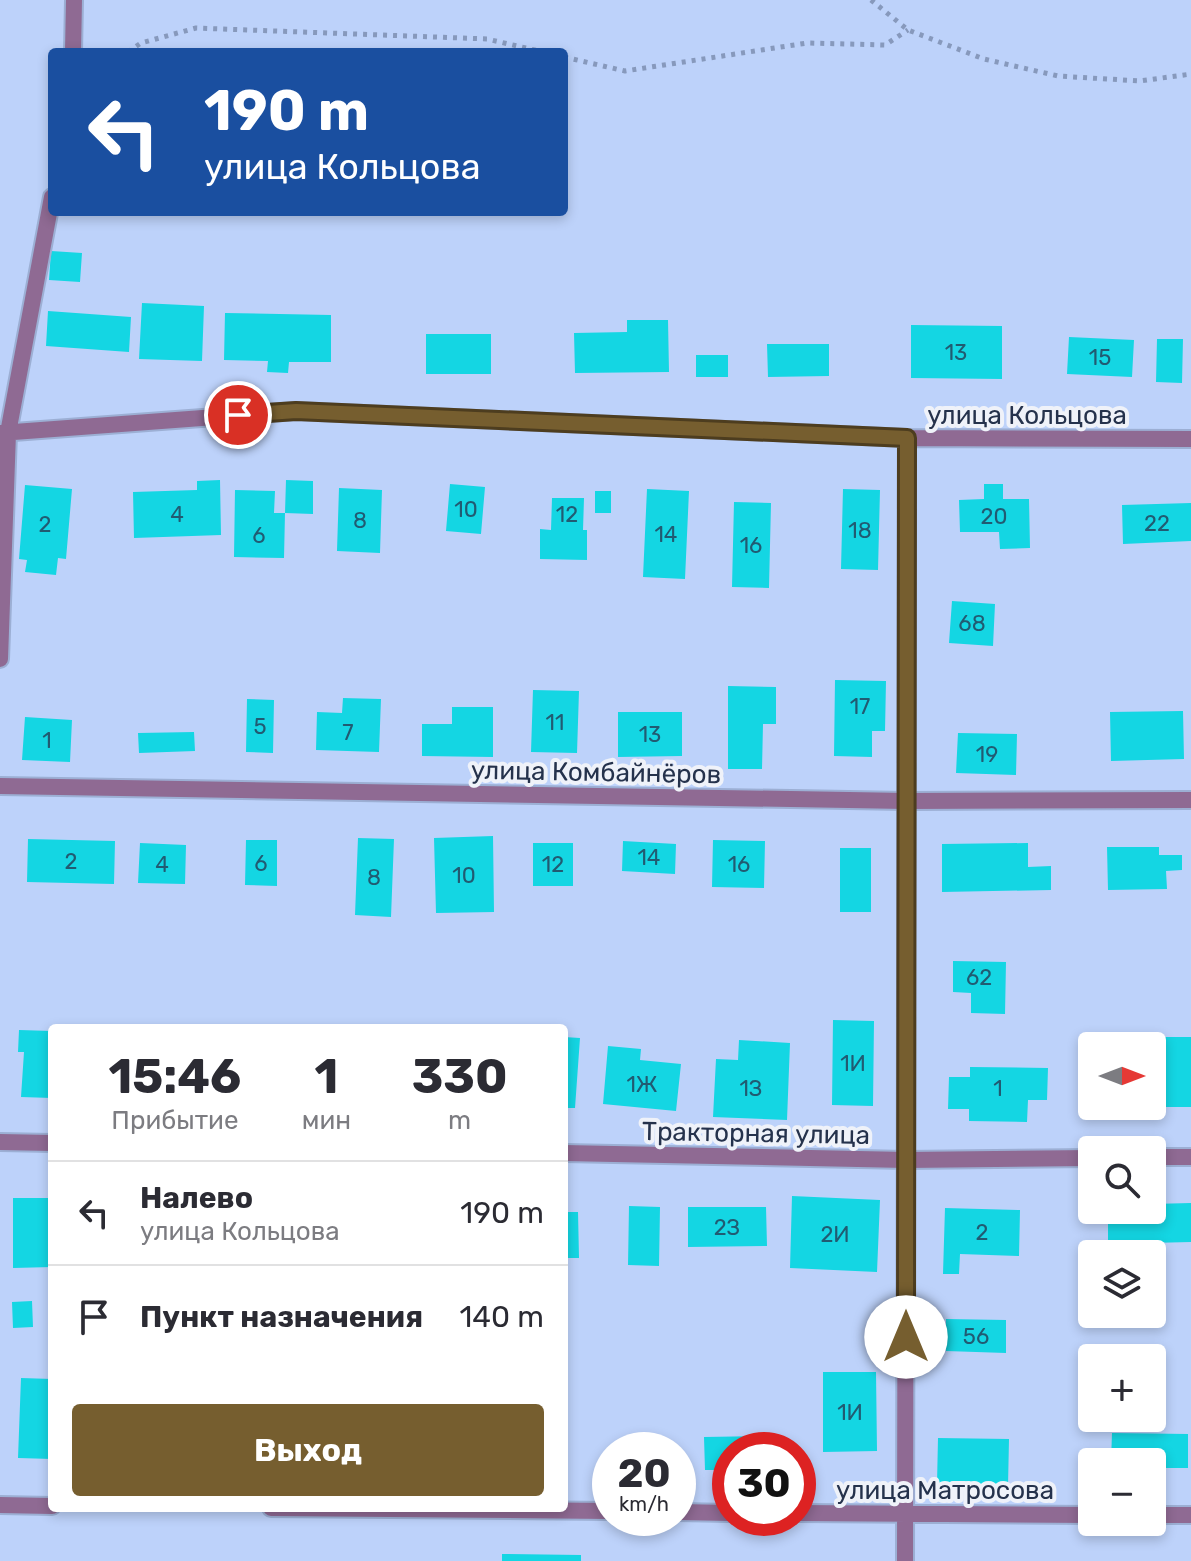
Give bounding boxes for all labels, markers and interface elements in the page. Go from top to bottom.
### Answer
text: 190 m [204,78,369,144]
icon: left [72,80,176,184]
text: улица Кольцова [204,145,481,188]
house number: 13 [945,339,967,366]
house number: 15 [1089,344,1111,371]
pin [204,381,272,449]
icon: arrive [216,393,260,437]
street label: улица Кольцова [927,400,1127,431]
house number: 10 [454,496,478,523]
house number: 4 [170,501,184,528]
house number: 12 [556,501,578,528]
house number: 20 [981,503,1007,530]
house number: 8 [353,507,367,534]
house number: 22 [1144,510,1170,537]
house number: 2 [39,511,51,538]
house number: 18 [848,517,872,544]
house number: 14 [654,521,678,548]
house number: 6 [252,522,266,549]
house number: 16 [740,532,762,559]
house number: 68 [958,610,986,637]
house number: 17 [850,693,870,720]
house number: 11 [546,709,564,736]
house number: 5 [253,713,267,740]
house number: 7 [342,719,354,746]
house number: 13 [639,721,661,748]
house number: 1 [42,727,52,754]
house number: 19 [976,741,998,768]
street label: улица Комбайнёров [471,755,721,790]
house number: 14 [637,844,661,871]
house number: 2 [65,848,77,875]
house number: 6 [254,850,268,877]
house number: 4 [155,851,169,878]
house number: 12 [542,851,564,878]
house number: 16 [728,851,750,878]
house number: 10 [452,862,476,889]
house number: 8 [367,864,381,891]
house number: 62 [966,964,992,991]
north arrow [1078,1032,1166,1120]
map controls [1078,1032,1166,1536]
text: 15:46 [108,1048,241,1105]
text: 1 [315,1048,338,1105]
text: 330 [412,1048,508,1105]
house number: 1И [840,1050,866,1077]
house number: 1Ж [626,1071,658,1098]
house number: 1З [739,1075,763,1102]
house number: 1 [993,1075,1003,1102]
text: Прибытие [111,1105,238,1136]
text: мин [302,1105,351,1136]
text: m [448,1105,471,1136]
street label: Тракторная улица [642,1116,870,1151]
button: search [1078,1136,1166,1224]
text: Налево [140,1180,253,1216]
icon: left [72,1191,116,1235]
text: 190 m [460,1195,544,1231]
house number: 2З [714,1214,740,1241]
text: улица Кольцова [140,1216,340,1247]
house number: 2 [976,1219,988,1246]
house number: 2И [820,1221,850,1248]
button: layers [1078,1240,1166,1328]
icon: arrive [72,1295,116,1339]
position arrow [864,1295,948,1379]
text: Пункт назначения [140,1299,423,1335]
text: 140 m [459,1299,544,1335]
house number: 56 [963,1323,989,1350]
button: + [1078,1344,1166,1432]
house number: 1И [837,1399,863,1426]
button: Выход [72,1404,544,1496]
speed limit sign: 30 [712,1432,816,1536]
button: − [1078,1448,1166,1536]
text: 20 [617,1450,671,1497]
street label: улица Матросова [836,1475,1054,1506]
text: km/h [619,1492,669,1516]

